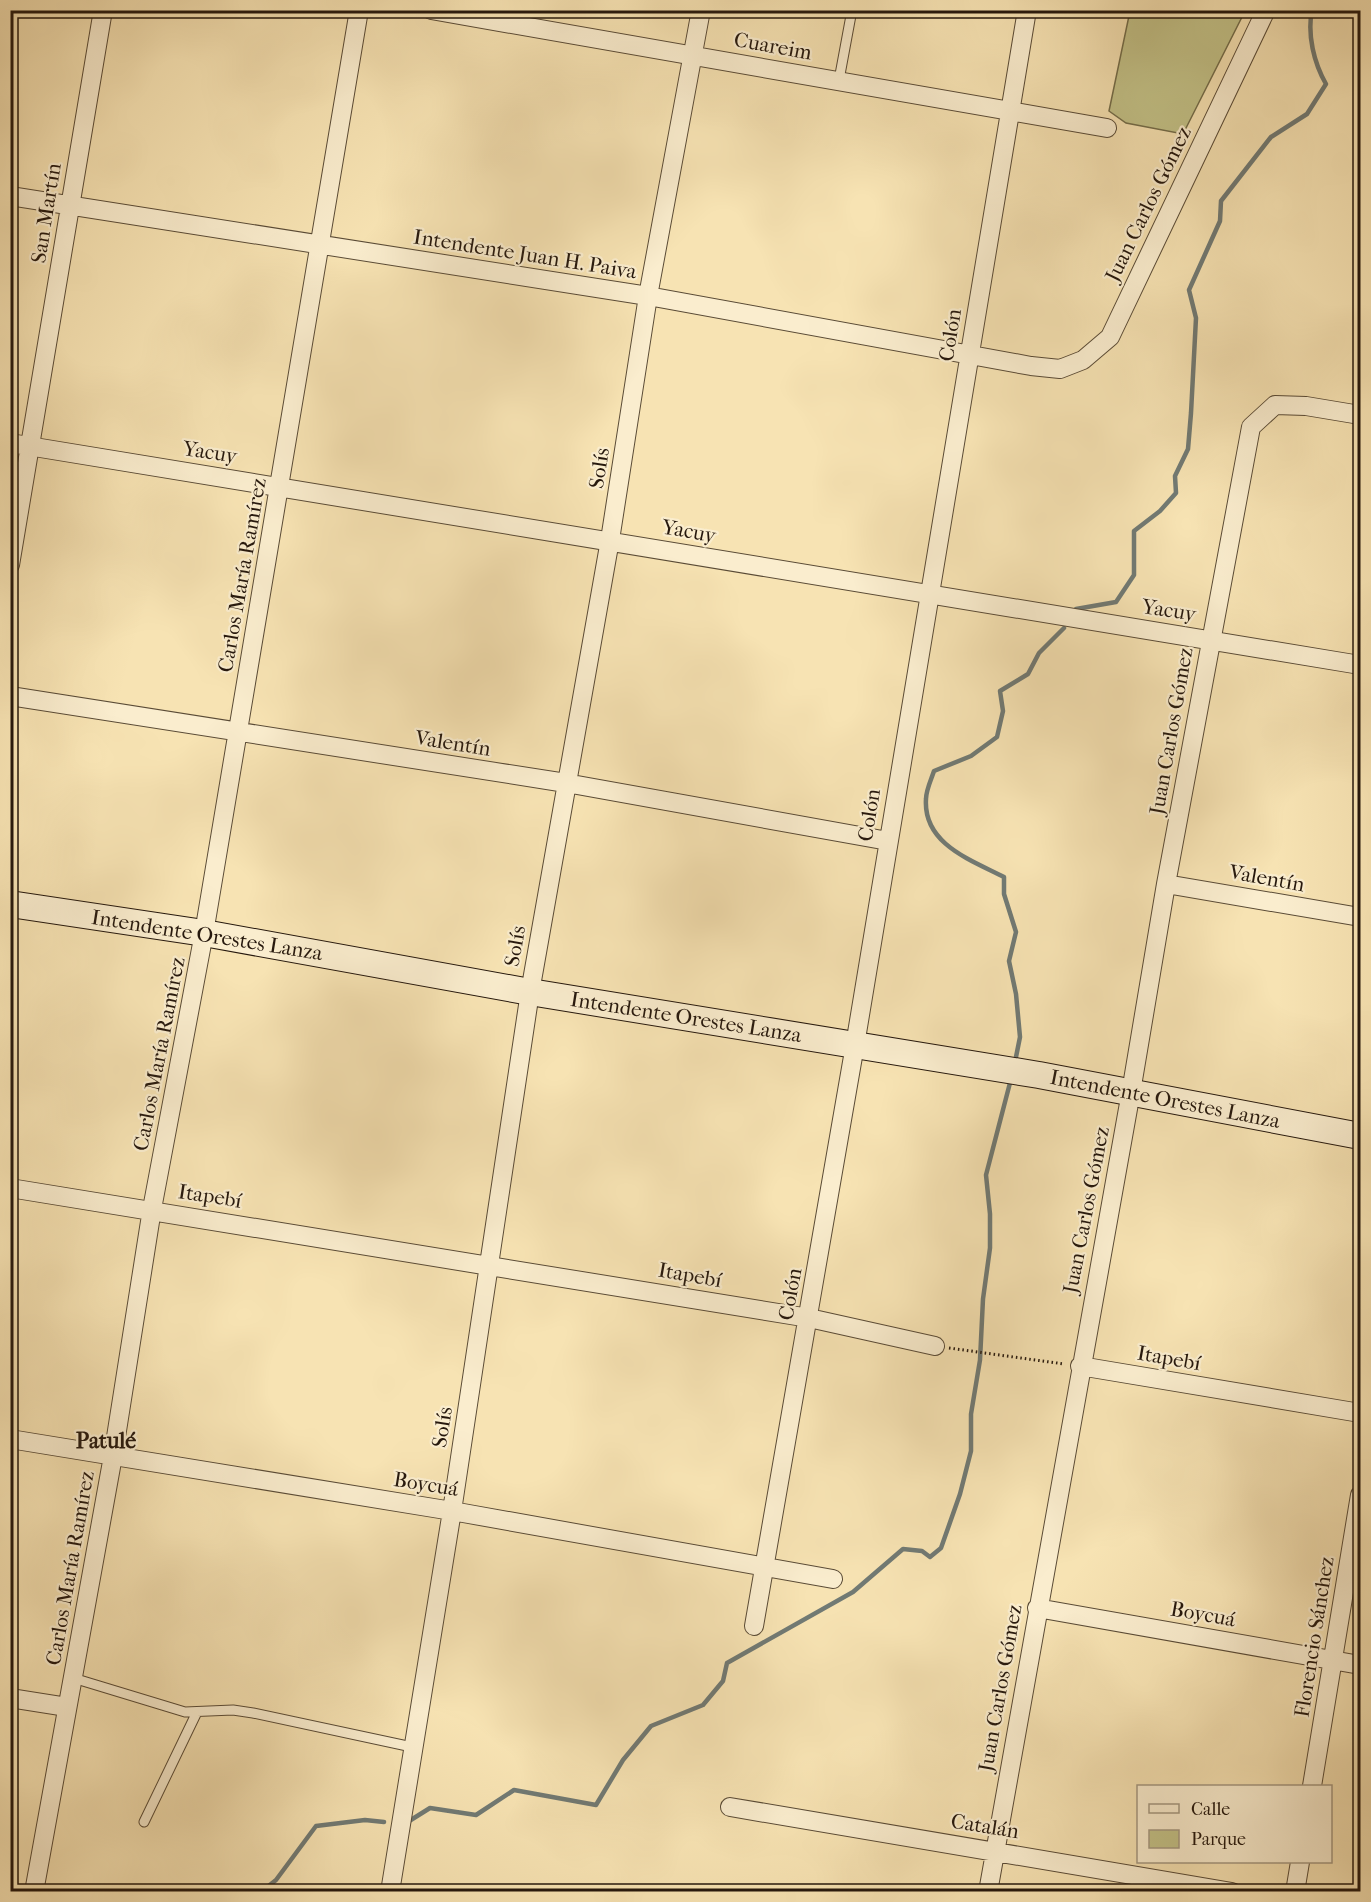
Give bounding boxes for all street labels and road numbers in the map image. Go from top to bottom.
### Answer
street label: Cuareim [732,27,814,65]
street label: Juan Carlos Gómez [1099,123,1196,287]
street label: San Martín [26,161,66,265]
street label: Intendente Juan H. Paiva [412,225,639,284]
street label: Colón [934,307,966,363]
street label: Yacuy [180,436,240,468]
street label: Solís [584,446,614,490]
street label: Carlos María Ramírez [213,476,271,674]
street label: Yacuy [659,514,719,548]
street label: Yacuy [1139,594,1199,626]
street label: Juan Carlos Gómez [1144,645,1198,819]
street label: Valentín [413,725,492,761]
street label: Colón [853,787,885,843]
street label: Valentín [1226,859,1307,896]
street label: Intendente Orestes Lanza [90,905,325,965]
street label: Solís [500,923,530,968]
street label: Carlos María Ramírez [128,955,190,1153]
street label: Intendente Orestes Lanza [569,987,804,1047]
street label: Intendente Orestes Lanza [1048,1065,1282,1133]
street label: Juan Carlos Gómez [1058,1125,1114,1297]
street label: Itapebí [177,1179,244,1213]
street label: Itapebí [656,1258,724,1293]
street label: Colón [774,1266,806,1322]
street label: Itapebí [1135,1341,1203,1376]
street label: Solís [427,1405,457,1449]
street label: Boycuá [392,1467,460,1501]
street label: Carlos María Ramírez [41,1469,99,1667]
street label: Florencio Sánchez [1289,1555,1339,1719]
street label: Boycuá [1169,1597,1238,1632]
street label: Juan Carlos Gómez [973,1602,1027,1776]
street label: Catalán [949,1809,1021,1843]

